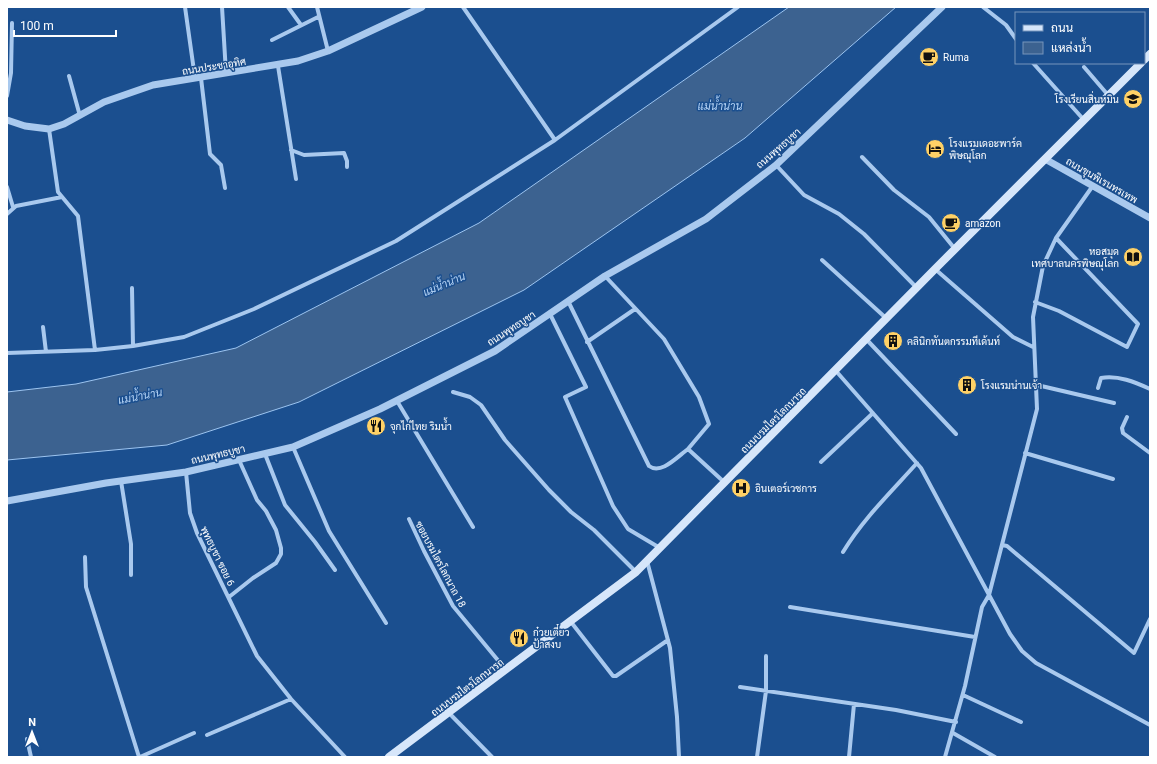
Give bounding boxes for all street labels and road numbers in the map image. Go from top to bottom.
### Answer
street label: ถนนประชาอุทิศ [181,56,247,79]
street label: ถนนพุทธบูชา [754,126,804,172]
street label: ถนนขุนพิเรนทรเทพ [1063,156,1139,207]
street label: ถนนพุทธบูชา [485,309,539,350]
street label: ถนนบรมไตรโลกนารถ [738,385,808,455]
street label: ถนนพุทธบูชา [190,443,247,468]
street label: ซอยบรมไตรโลกนาถ 18 [413,519,469,610]
street label: พุทธบูชา ซอย 6 [197,525,237,589]
street label: ถนนบรมไตรโลกนารถ [428,656,506,718]

